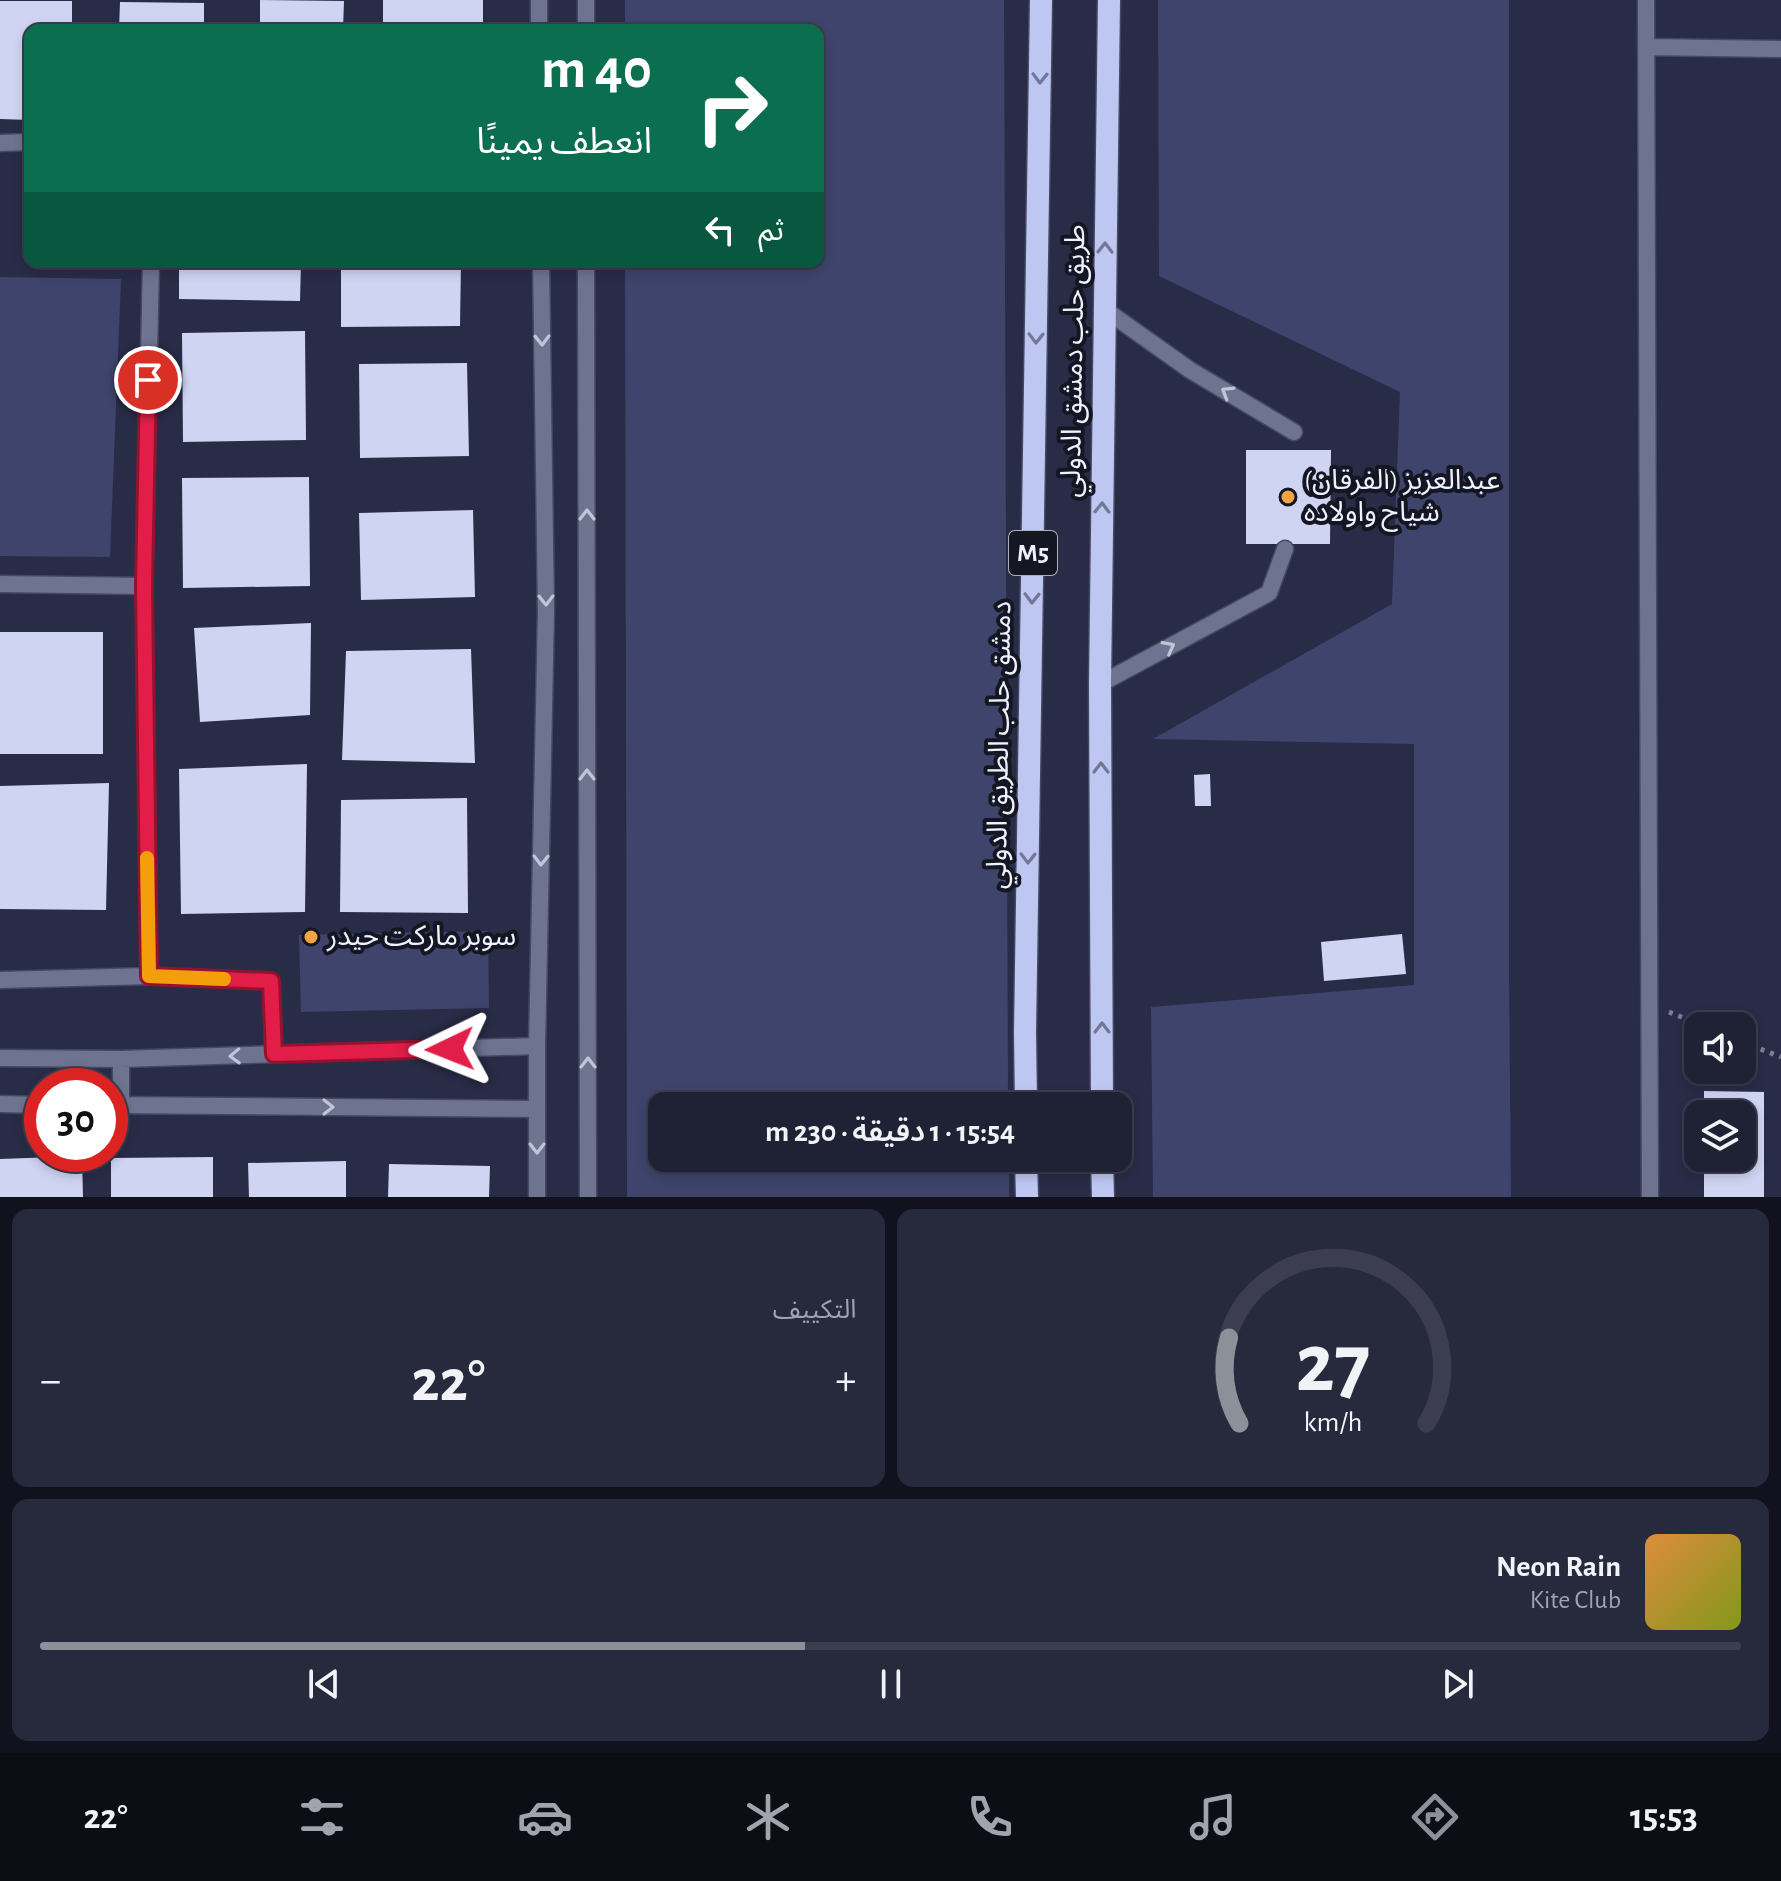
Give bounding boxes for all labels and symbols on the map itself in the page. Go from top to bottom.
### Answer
one-way arrow [1031,72,1049,85]
street label: طريق حلب دمشق الدولي [1058,224,1096,498]
one-way arrow [1096,241,1114,254]
one-way arrow [1027,332,1045,345]
one-way arrow [533,334,551,347]
pin [114,346,182,414]
one-way arrow [1221,387,1236,402]
place label: (الفرقان) عبدالعزيز شياح واولاده [1304,467,1500,532]
marker: (الفرقان) عبدالعزيز شياح واولاده [1279,488,1297,506]
one-way arrow [1093,501,1111,514]
one-way arrow [578,508,596,521]
road number: M5 [1009,531,1057,575]
one-way arrow [1023,592,1041,605]
one-way arrow [537,594,555,607]
street label: دمشق حلب الطريق الدولي [983,601,1022,889]
one-way arrow [1160,641,1175,657]
one-way arrow [1092,761,1110,774]
one-way arrow [578,768,596,781]
one-way arrow [1019,852,1037,865]
one-way arrow [532,854,550,867]
place label: سوبر ماركت حيدر [326,923,516,952]
marker: سوبر ماركت حيدر [302,928,320,946]
position arrow [408,1007,492,1091]
one-way arrow [1093,1021,1111,1034]
one-way arrow [228,1047,241,1064]
one-way arrow [579,1056,597,1069]
speed limit sign: 30 [24,1068,128,1172]
one-way arrow [322,1098,335,1116]
one-way arrow [528,1142,546,1155]

